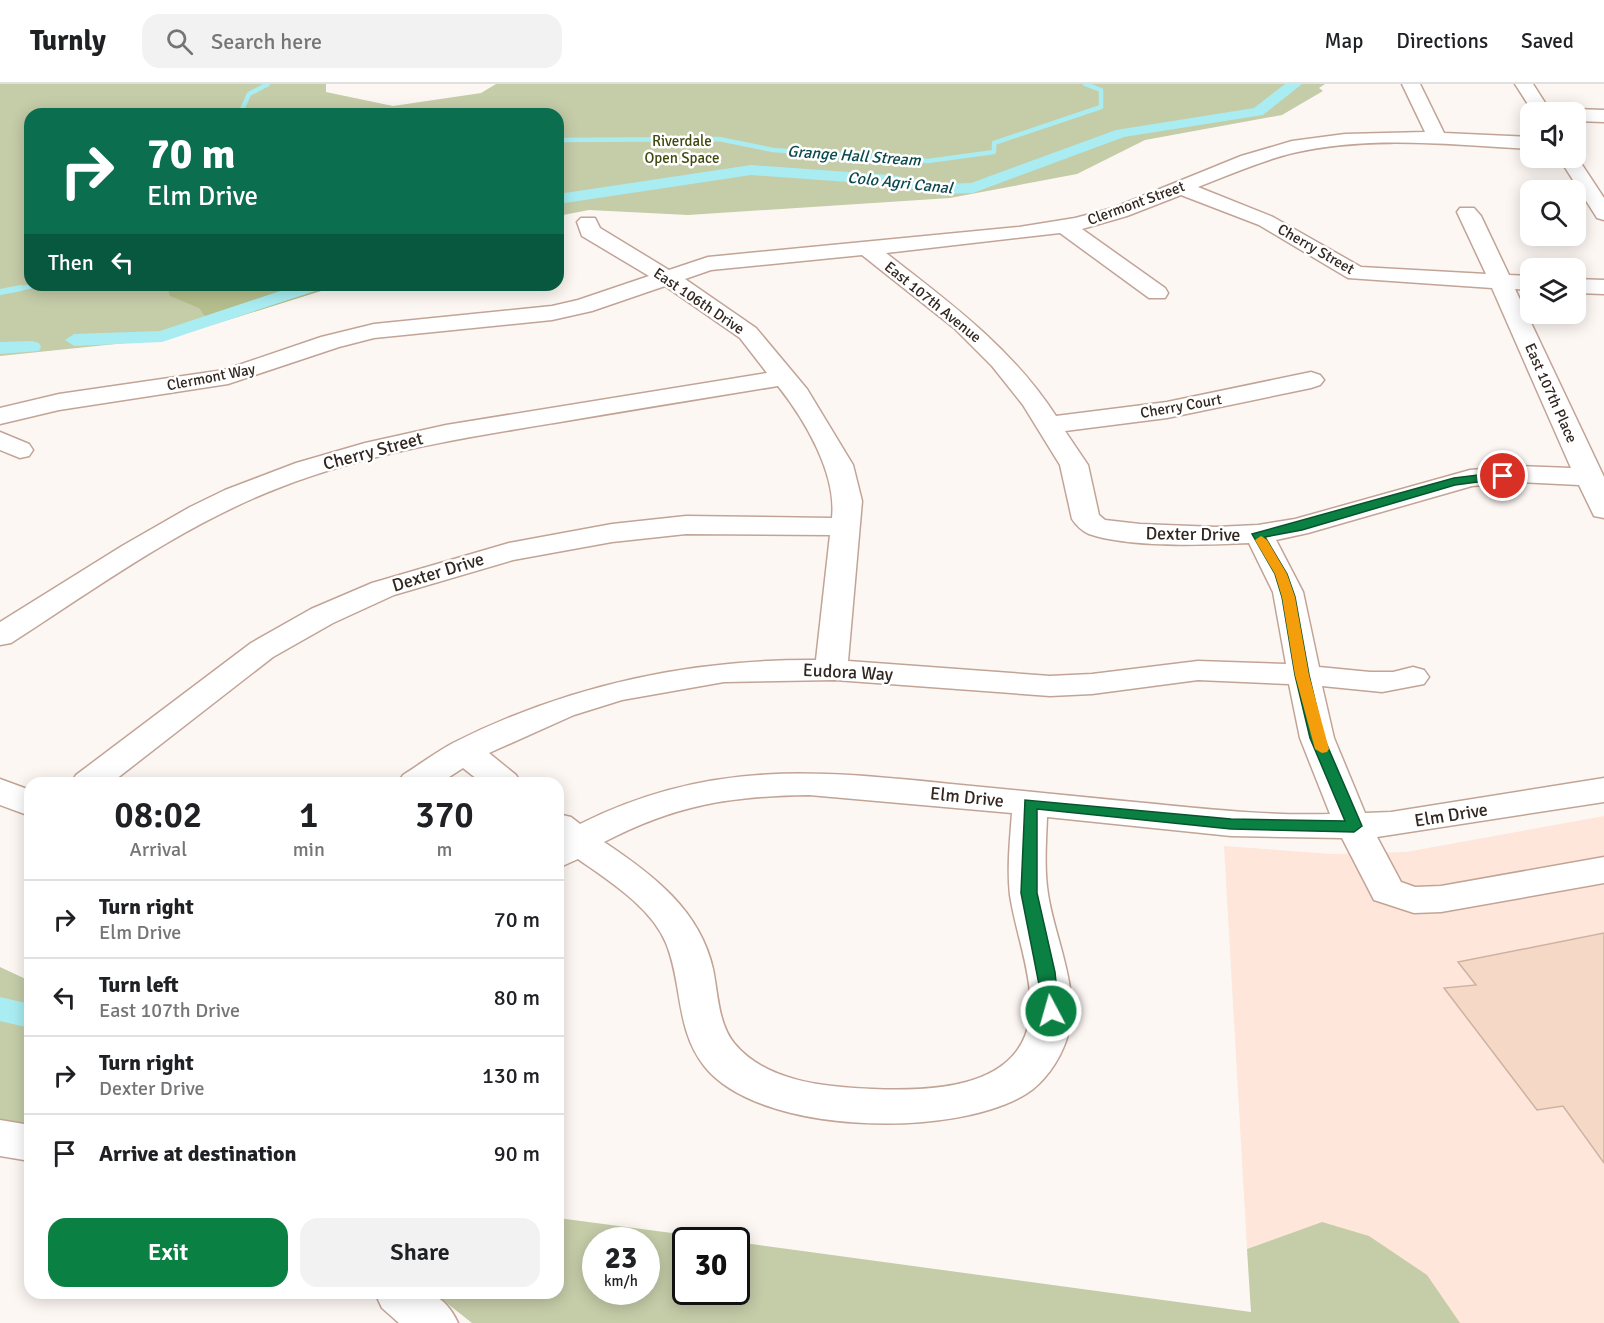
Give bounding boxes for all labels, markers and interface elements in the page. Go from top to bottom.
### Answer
search box [142,14,562,68]
text: Turnly [30,24,106,58]
icon: search [163,25,196,58]
text: Search here [211,28,322,55]
text: Map [1325,28,1363,54]
text: Directions [1396,28,1488,54]
text: Saved [1521,28,1574,54]
map controls [1520,102,1586,324]
button: sound [1520,102,1586,168]
text: 70 m [147,129,236,180]
icon: right [48,132,126,210]
park label: Riverdale Open Space [644,132,720,167]
water label: Grange Hall Stream [787,141,922,171]
water label: Colo Agri Canal [846,168,955,199]
street label: Clermont Street [1085,177,1187,229]
text: Elm Drive [147,180,258,213]
button: search [1520,180,1586,246]
street label: Cherry Street [1274,220,1358,278]
icon: left [106,246,139,279]
text: Then [48,249,94,276]
street label: East 107th Avenue [881,258,985,346]
button: layers [1520,258,1586,324]
street label: East 106th Drive [650,264,748,338]
street label: East 107th Place [1521,340,1581,446]
street label: Clermont Way [165,360,257,394]
street label: Cherry Court [1139,390,1223,422]
street label: Cherry Street [321,427,425,475]
pin [1477,450,1528,501]
icon: arrive [1486,459,1519,492]
street label: Dexter Drive [1145,522,1241,546]
street label: Dexter Drive [389,548,487,596]
street label: Eudora Way [802,659,894,685]
street label: Elm Drive [929,782,1005,812]
text: 08:02 [114,793,202,838]
text: 1 [299,793,319,838]
text: 370 [415,793,474,838]
street label: Elm Drive [1413,798,1489,832]
text: Arrival [130,837,187,862]
text: min [293,837,325,862]
text: m [436,837,452,862]
text: Turn right [99,893,194,920]
icon: right [48,903,81,936]
text: 70 m [494,906,540,933]
text: Elm Drive [99,920,181,945]
text: Turn left [99,971,179,998]
position arrow [1019,979,1083,1043]
icon: left [48,981,81,1014]
text: 80 m [494,984,540,1011]
text: East 107th Drive [99,998,240,1023]
text: Turn right [99,1049,194,1076]
icon: right [48,1059,81,1092]
text: 130 m [482,1062,540,1089]
text: Dexter Drive [99,1076,205,1101]
icon: arrive [48,1137,81,1170]
text: Arrive at destination [99,1140,296,1167]
text: 90 m [494,1140,540,1167]
button: Exit [48,1218,288,1287]
button: Share [300,1218,540,1287]
speed limit sign: 30 [672,1227,750,1305]
text: 23 [605,1240,637,1277]
text: km/h [604,1272,638,1290]

